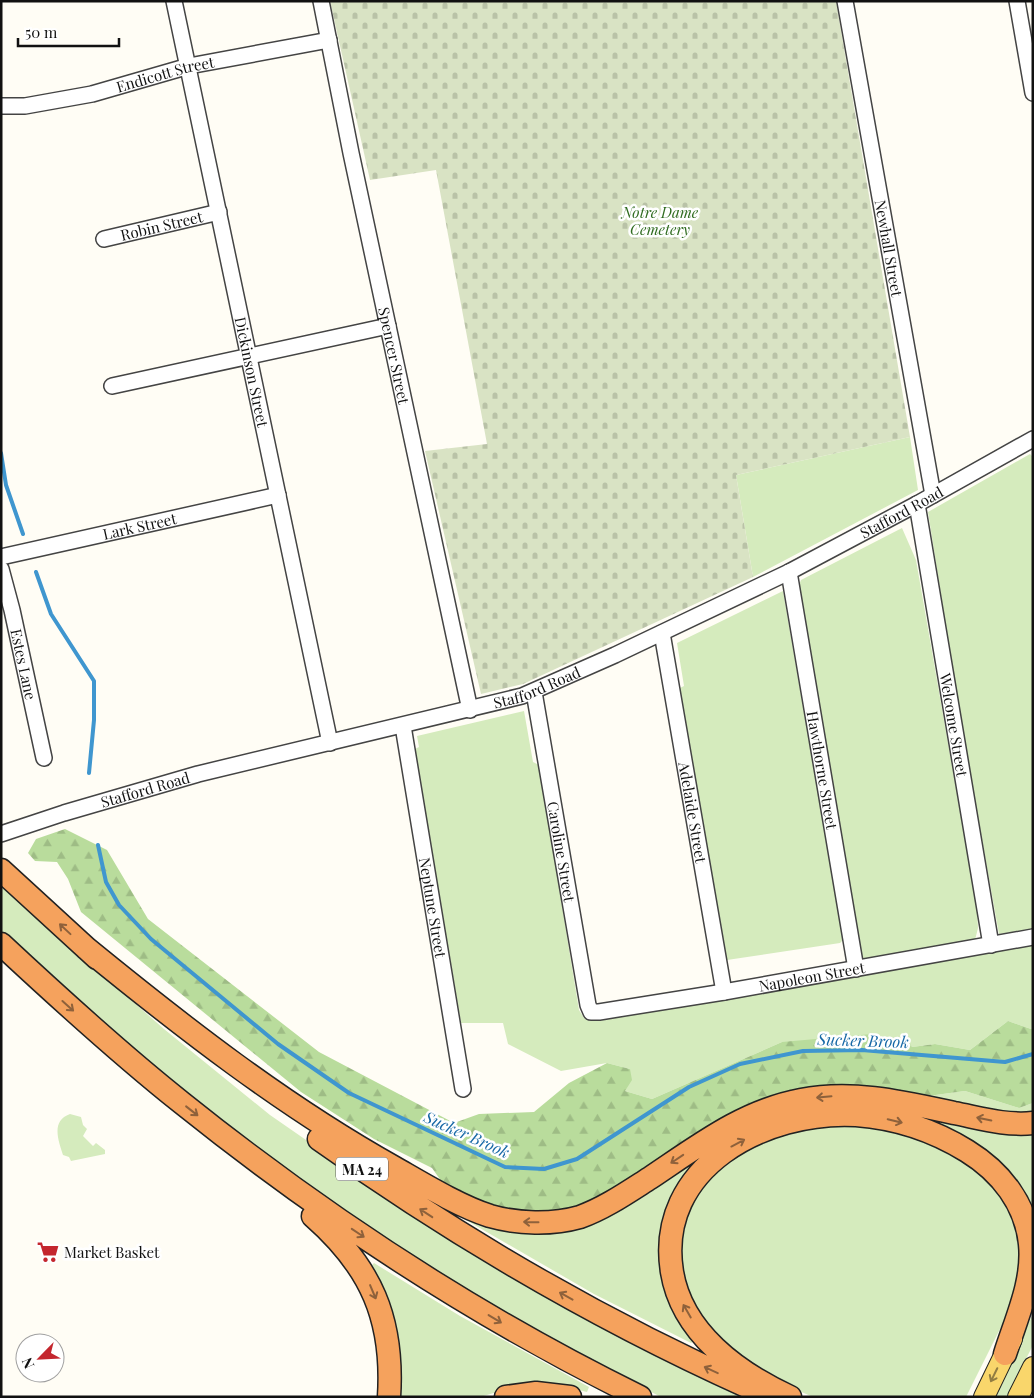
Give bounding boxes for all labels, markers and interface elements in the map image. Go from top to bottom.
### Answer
scale bar [18,15,119,47]
text: 50 m [25,22,58,42]
street label: Endicott Street [114,51,216,96]
street label: Newhall Street [871,198,908,299]
park label: Notre Dame Cemetery [620,202,699,239]
street label: Robin Street [118,206,205,245]
street label: Spencer Street [374,305,414,407]
street label: Dickinson Street [231,315,273,430]
street label: Stafford Road [856,481,947,543]
street label: Lark Street [101,508,179,544]
street label: Estes Lane [6,627,41,702]
street label: Stafford Road [491,661,584,713]
street label: Welcome Street [935,671,973,779]
street label: Hawthorne Street [803,709,842,832]
street label: Adelaide Street [674,759,712,865]
street label: Stafford Road [98,767,192,812]
street label: Caroline Street [543,800,580,904]
street label: Neptune Street [415,856,451,960]
one-way arrow [59,923,72,935]
street label: Napoleon Street [757,957,867,996]
one-way arrow [62,1000,75,1012]
water label: Sucker Brook [816,1028,909,1052]
one-way arrow [817,1092,833,1102]
water label: Sucker Brook [420,1105,513,1162]
one-way arrow [185,1106,198,1117]
one-way arrow [977,1114,993,1124]
one-way arrow [887,1117,903,1126]
one-way arrow [730,1138,745,1147]
one-way arrow [670,1154,684,1165]
road number: MA 24 [336,1158,388,1180]
one-way arrow [420,1207,434,1217]
one-way arrow [523,1217,539,1227]
one-way arrow [350,1228,364,1238]
supermarket icon: Market Basket [35,1239,61,1265]
place label: Market Basket [64,1242,160,1262]
one-way arrow [368,1284,378,1299]
one-way arrow [559,1291,574,1300]
one-way arrow [682,1304,692,1318]
one-way arrow [488,1314,502,1324]
north arrow [15,1333,65,1383]
text: N [17,1355,38,1372]
one-way arrow [704,1364,719,1374]
one-way arrow [989,1368,999,1383]

